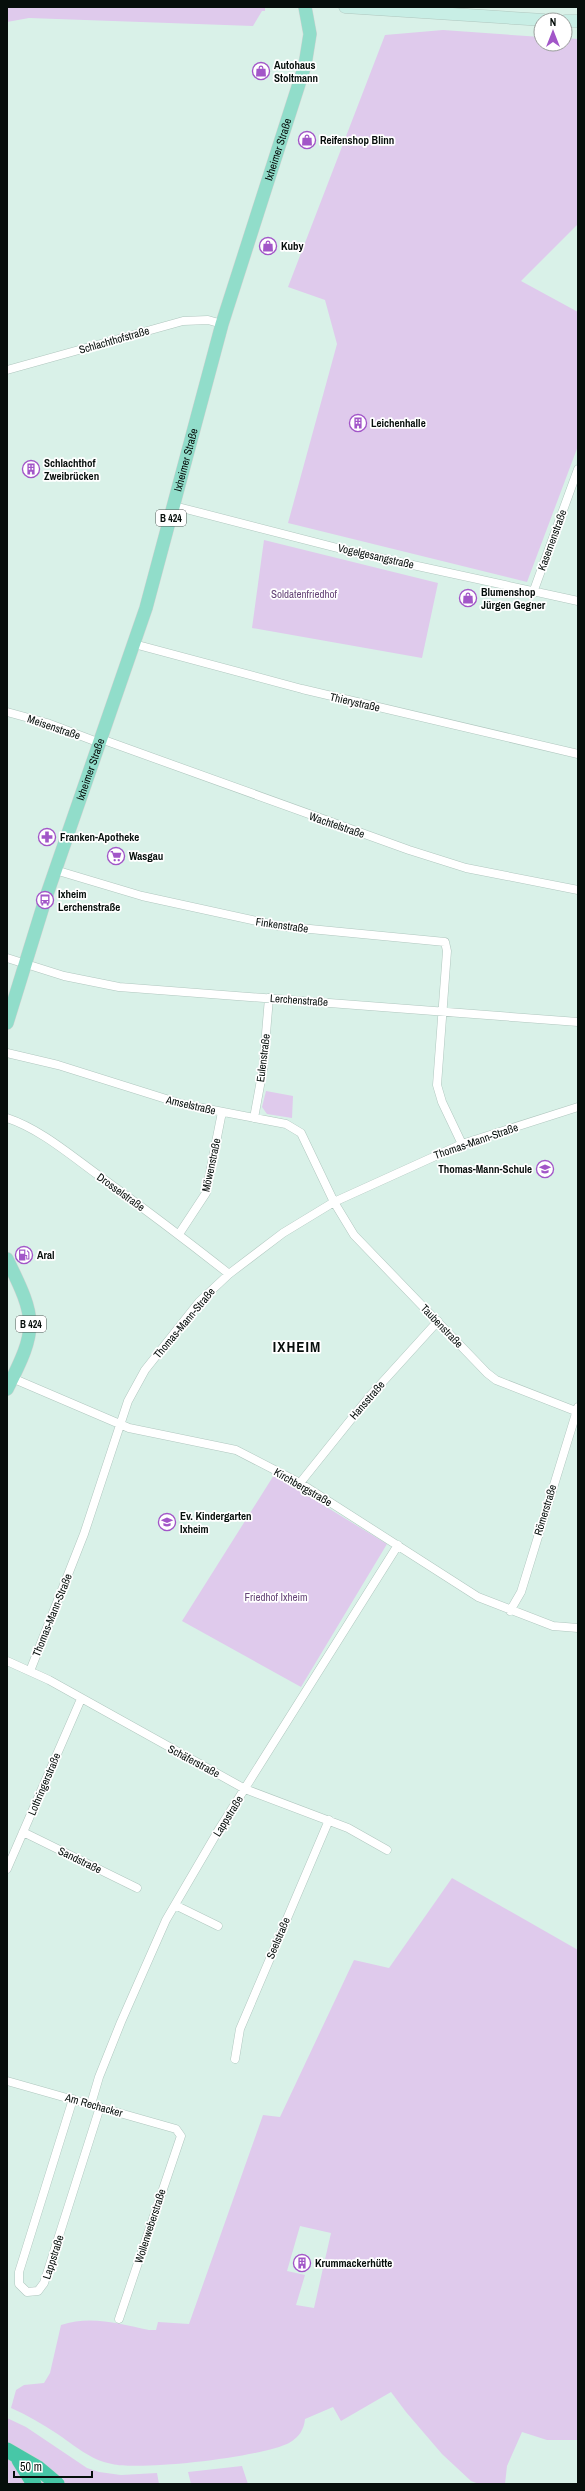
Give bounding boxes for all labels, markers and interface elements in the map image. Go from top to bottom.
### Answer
north arrow [533,12,573,52]
text: N [550,15,556,29]
place label: Autohaus Stoltmann [274,58,318,85]
shop icon: Autohaus Stoltmann [251,61,271,81]
street label: Ixheimer Straße [261,116,294,182]
shop icon: Reifenshop Blinn [297,130,317,150]
place label: Reifenshop Blinn [320,133,394,147]
shop icon: Kuby [258,236,278,256]
place label: Kuby [281,239,304,253]
street label: Schlachthofstraße [77,323,151,357]
building icon: Leichenhalle [348,413,368,433]
place label: Leichenhalle [371,416,426,430]
street label: Ixheimer Straße [170,427,201,493]
place label: Schlachthof Zweibrücken [44,456,99,483]
building icon: Schlachthof Zweibrücken [21,459,41,479]
street label: Kasernenstraße [534,507,570,573]
road number: B 424 [156,510,186,526]
street label: Vogelgesangstraße [337,540,415,572]
place label: Blumenshop Jürgen Gegner [481,585,546,612]
park label: Soldatenfriedhof [271,587,338,601]
shop icon: Blumenshop Jürgen Gegner [458,588,478,608]
street label: Thierystraße [329,689,381,715]
street label: Meisenstraße [26,711,82,743]
street label: Ixheimer Straße [73,736,107,802]
street label: Wachtelstraße [307,809,367,841]
pharmacy icon: Franken-Apotheke [37,827,57,847]
place label: Franken-Apotheke [60,830,139,844]
supermarket icon: Wasgau [106,846,126,866]
place label: Wasgau [129,849,163,863]
place label: Ixheim Lerchenstraße [58,887,120,914]
bus stop icon: Ixheim Lerchenstraße [35,890,55,910]
street label: Finkenstraße [255,914,309,936]
street label: Lerchenstraße [269,991,329,1009]
street label: Eulenstraße [253,1033,273,1083]
street label: Amselstraße [164,1092,217,1118]
street label: Thomas-Mann-Straße [432,1120,520,1162]
street label: Möwenstraße [198,1137,224,1193]
school or university icon: Thomas-Mann-Schule [535,1159,555,1179]
place label: Thomas-Mann-Schule [438,1162,532,1176]
street label: Drosselstraße [94,1170,148,1214]
fuel station icon: Aral [14,1245,34,1265]
place label: Aral [37,1248,55,1262]
street label: Thomas-Mann-Straße [150,1285,218,1361]
street label: Taubenstraße [418,1301,466,1351]
road number: B 424 [16,1316,46,1332]
district label: IXHEIM [273,1336,321,1357]
street label: Hansstraße [346,1378,388,1422]
street label: Kirchbergstraße [271,1465,335,1509]
street label: Römerstraße [531,1483,559,1537]
place label: Ev. Kindergarten Ixheim [180,1509,252,1536]
school or university icon: Ev. Kindergarten Ixheim [157,1512,177,1532]
street label: Thomas-Mann-Straße [29,1571,75,1659]
park label: Friedhof Ixheim [244,1590,308,1604]
street label: Schäferstraße [166,1742,222,1780]
street label: Lothringerstraße [25,1751,63,1817]
street label: Lappstraße [210,1793,246,1839]
street label: Sandstraße [56,1843,104,1877]
street label: Seelstraße [263,1915,293,1961]
street label: Am Rechacker [63,2090,124,2120]
street label: Wollenweberstraße [131,2187,169,2265]
street label: Lappstraße [39,2233,67,2281]
building icon: Krummackerhütte [292,2253,312,2273]
place label: Krummackerhütte [315,2256,392,2270]
scale bar [14,2453,92,2479]
text: 50 m [20,2459,42,2475]

